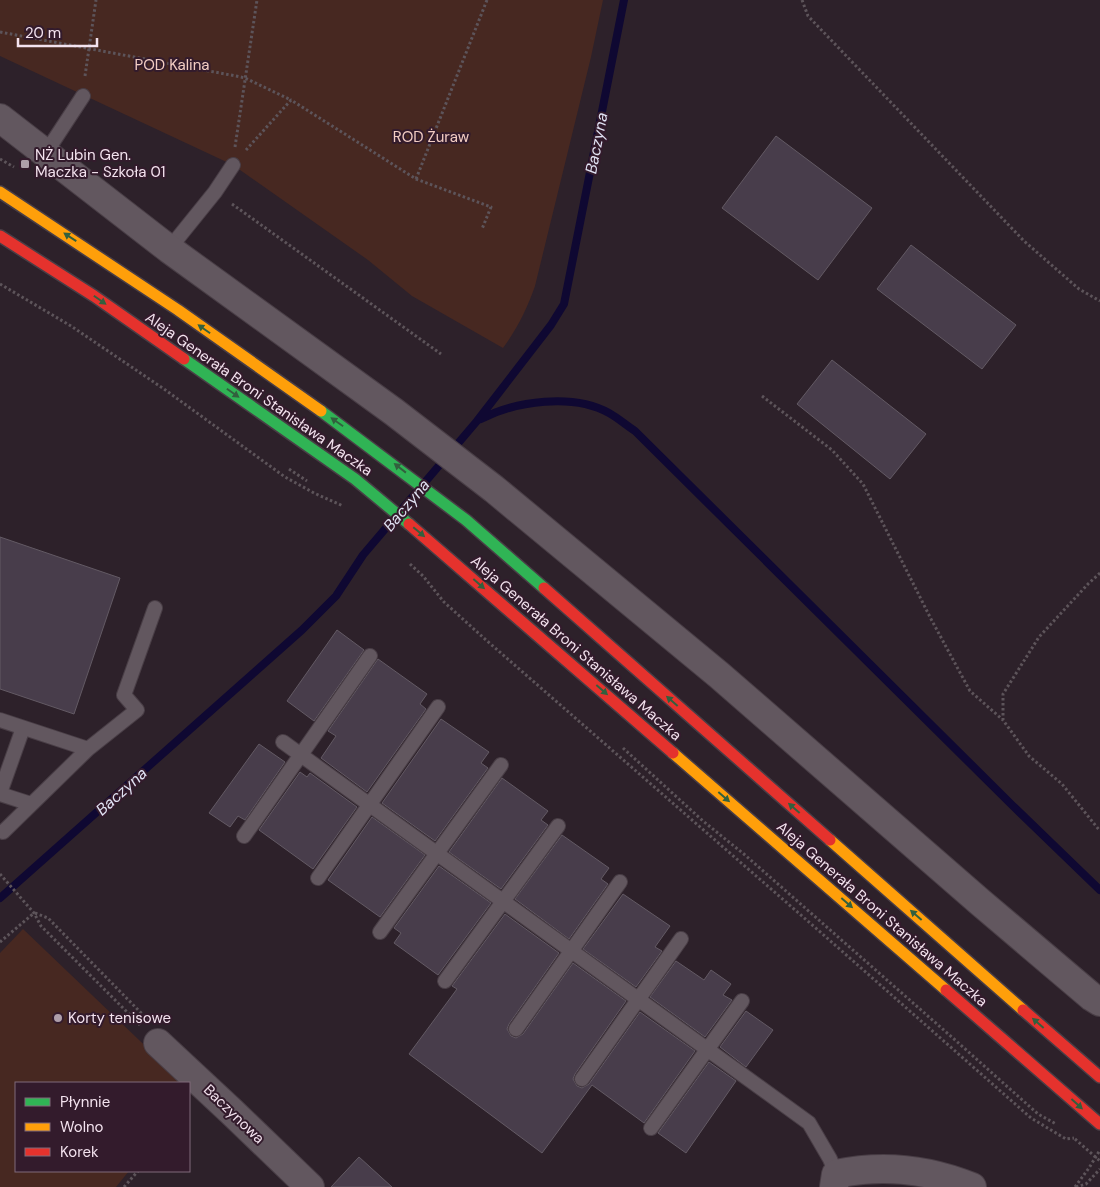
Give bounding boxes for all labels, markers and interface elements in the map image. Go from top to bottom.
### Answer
scale bar [18,15,96,47]
text: 20 m [25,23,61,43]
park label: POD Kalina [135,55,209,75]
water label: Baczyna [580,110,613,176]
park label: ROD Żuraw [393,127,470,147]
place label: NŻ Lubin Gen. Maczka - Szkoła 01 [35,145,165,182]
marker: NŻ Lubin Gen. Maczka - Szkoła 01 [19,158,31,170]
one-way arrow [63,232,76,242]
one-way arrow [93,295,107,305]
street label: Aleja Generała Broni Stanisława Maczka [141,307,377,481]
one-way arrow [197,324,210,334]
one-way arrow [226,388,240,398]
one-way arrow [330,417,344,427]
one-way arrow [394,463,407,474]
water label: Baczyna [378,475,434,536]
one-way arrow [413,527,426,538]
street label: Aleja Generała Broni Stanisława Maczka [466,551,686,745]
one-way arrow [472,578,485,589]
one-way arrow [595,684,607,696]
one-way arrow [666,696,678,707]
water label: Baczyna [91,763,152,820]
one-way arrow [718,791,730,803]
one-way arrow [789,802,801,814]
street label: Aleja Generała Broni Stanisława Maczka [772,817,992,1011]
one-way arrow [840,898,853,909]
one-way arrow [910,910,923,921]
place label: Korty tenisowe [68,1008,171,1028]
marker: Korty tenisowe [52,1012,64,1024]
one-way arrow [1032,1017,1045,1028]
street label: Baczynowa [199,1080,269,1148]
legend [15,1082,190,1172]
text: Płynnie [60,1092,110,1112]
one-way arrow [1071,1098,1083,1110]
text: Wolno [60,1117,104,1137]
text: Korek [60,1142,99,1162]

